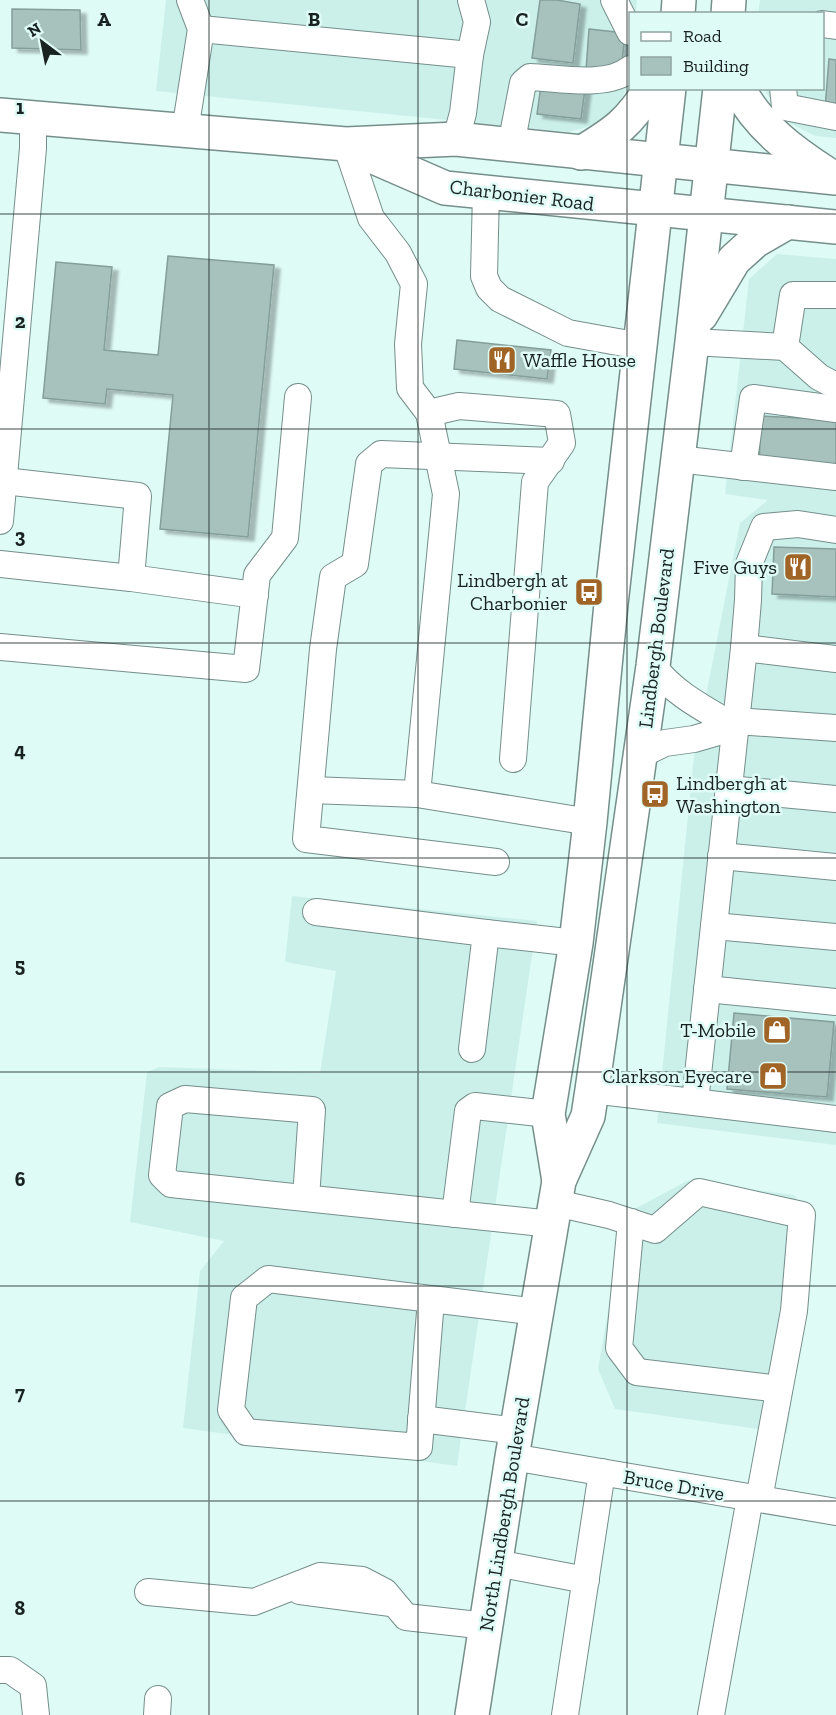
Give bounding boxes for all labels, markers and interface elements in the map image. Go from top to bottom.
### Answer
text: A [97,7,111,31]
text: B [308,7,320,31]
text: C [516,7,529,31]
north arrow [12,12,72,72]
legend [629,12,824,90]
text: N [24,18,45,41]
text: Road [683,25,722,47]
text: Building [683,55,749,77]
text: 1 [16,95,24,119]
street label: Charbonier Road [448,174,596,216]
text: 2 [15,309,26,333]
restaurant icon: Waffle House [486,344,518,376]
place label: Waffle House [523,348,636,372]
text: 3 [15,524,26,548]
street label: Lindbergh Boulevard [633,547,679,729]
restaurant icon: Five Guys [782,551,814,583]
place label: Five Guys [693,555,777,579]
place label: Lindbergh at Charbonier [457,568,569,615]
bus stop icon: Lindbergh at Charbonier [573,576,605,608]
text: 4 [14,738,26,762]
place label: Lindbergh at Washington [676,771,788,818]
bus stop icon: Lindbergh at Washington [639,778,671,810]
text: 5 [15,953,25,977]
shop icon: T-Mobile [761,1014,793,1046]
place label: T-Mobile [680,1018,756,1042]
shop icon: Clarkson Eyecare [757,1060,789,1092]
place label: Clarkson Eyecare [603,1064,752,1088]
text: 6 [15,1167,26,1191]
text: 7 [15,1381,25,1405]
street label: North Lindbergh Boulevard [474,1395,534,1633]
street label: Bruce Drive [622,1464,726,1506]
text: 8 [15,1596,26,1620]

